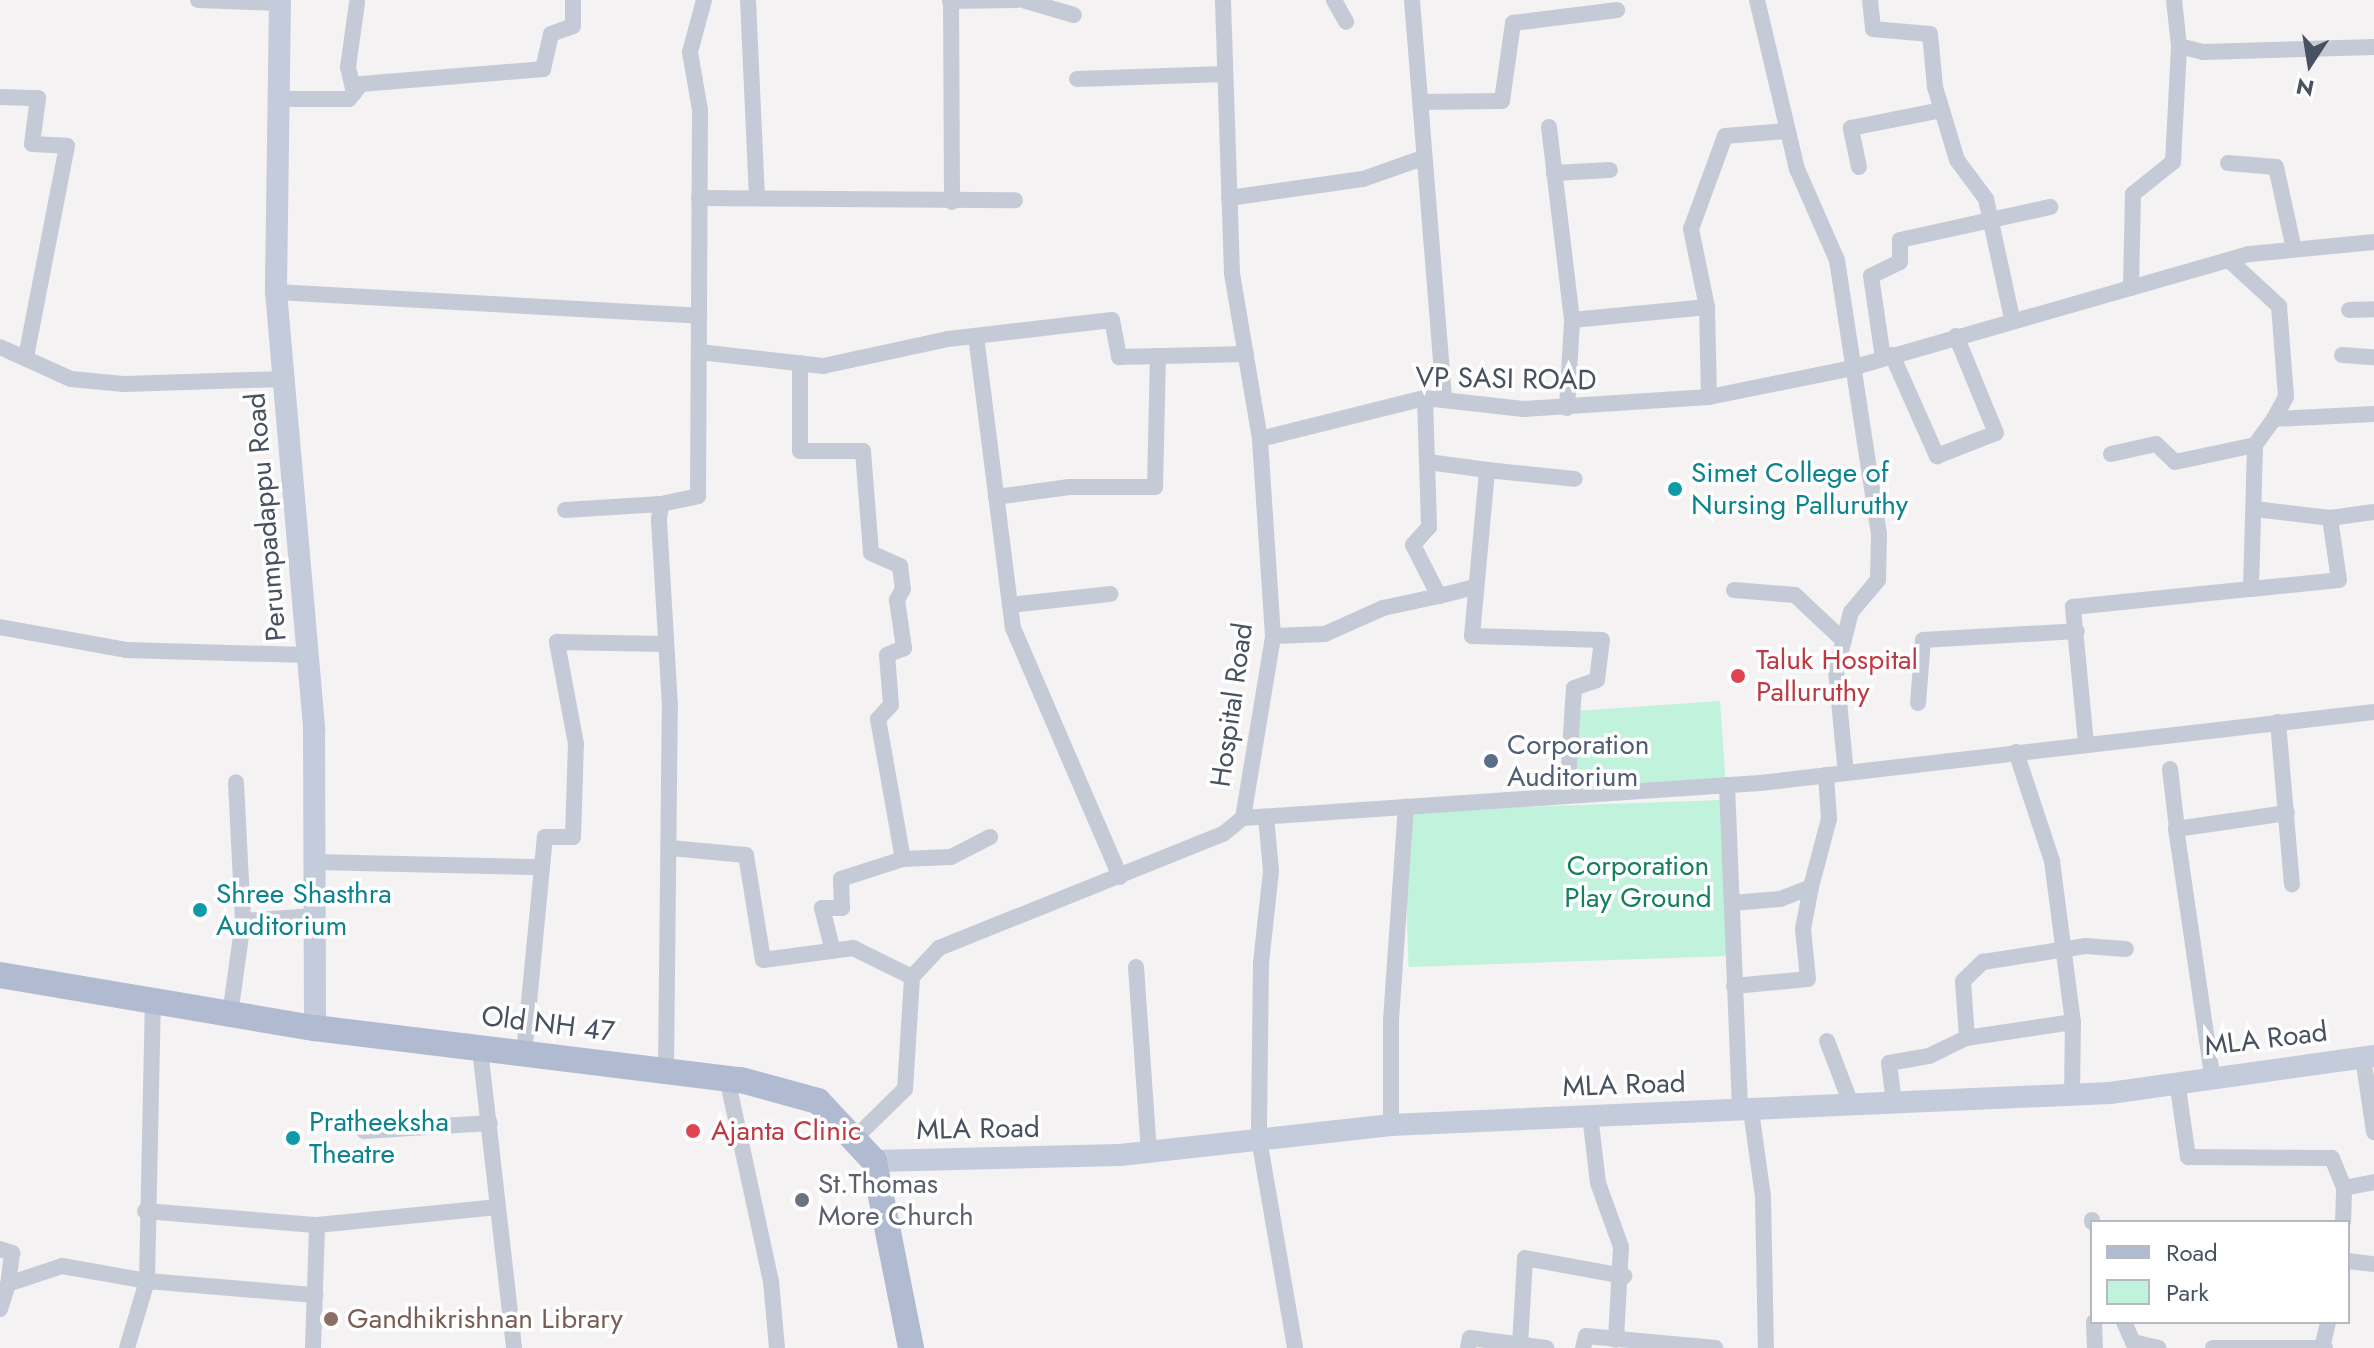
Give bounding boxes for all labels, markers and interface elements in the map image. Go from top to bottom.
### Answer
north arrow [2270,24,2350,104]
text: N [2293,70,2317,105]
street label: VP SASI ROAD [1415,361,1597,397]
street label: Perumpadappu Road [238,391,294,643]
place label: Simet College of Nursing Palluruthy [1691,456,1908,522]
marker: Simet College of Nursing Palluruthy [1666,480,1684,498]
street label: Hospital Road [1204,621,1260,789]
place label: Taluk Hospital Palluruthy [1756,643,1918,709]
marker: Taluk Hospital Palluruthy [1727,665,1749,687]
place label: Corporation Auditorium [1507,728,1649,794]
marker: Corporation Auditorium [1482,752,1500,770]
park label: Corporation Play Ground [1564,849,1712,915]
place label: Shree Shasthra Auditorium [216,877,392,943]
marker: Shree Shasthra Auditorium [191,901,209,919]
street label: Old NH 47 [479,999,617,1049]
street label: MLA Road [2203,1015,2329,1063]
street label: MLA Road [1562,1066,1686,1104]
place label: Pratheeksha Theatre [309,1105,449,1171]
street label: MLA Road [916,1111,1040,1147]
place label: Ajanta Clinic [711,1114,861,1148]
marker: Ajanta Clinic [682,1120,704,1142]
marker: Pratheeksha Theatre [284,1129,302,1147]
place label: St.Thomas More Church [818,1167,974,1233]
marker: St.Thomas More Church [793,1191,811,1209]
legend [2090,1220,2350,1324]
text: Road [2166,1235,2218,1270]
text: Park [2166,1275,2209,1310]
place label: Gandhikrishnan Library [347,1302,623,1336]
marker: Gandhikrishnan Library [322,1310,340,1328]

